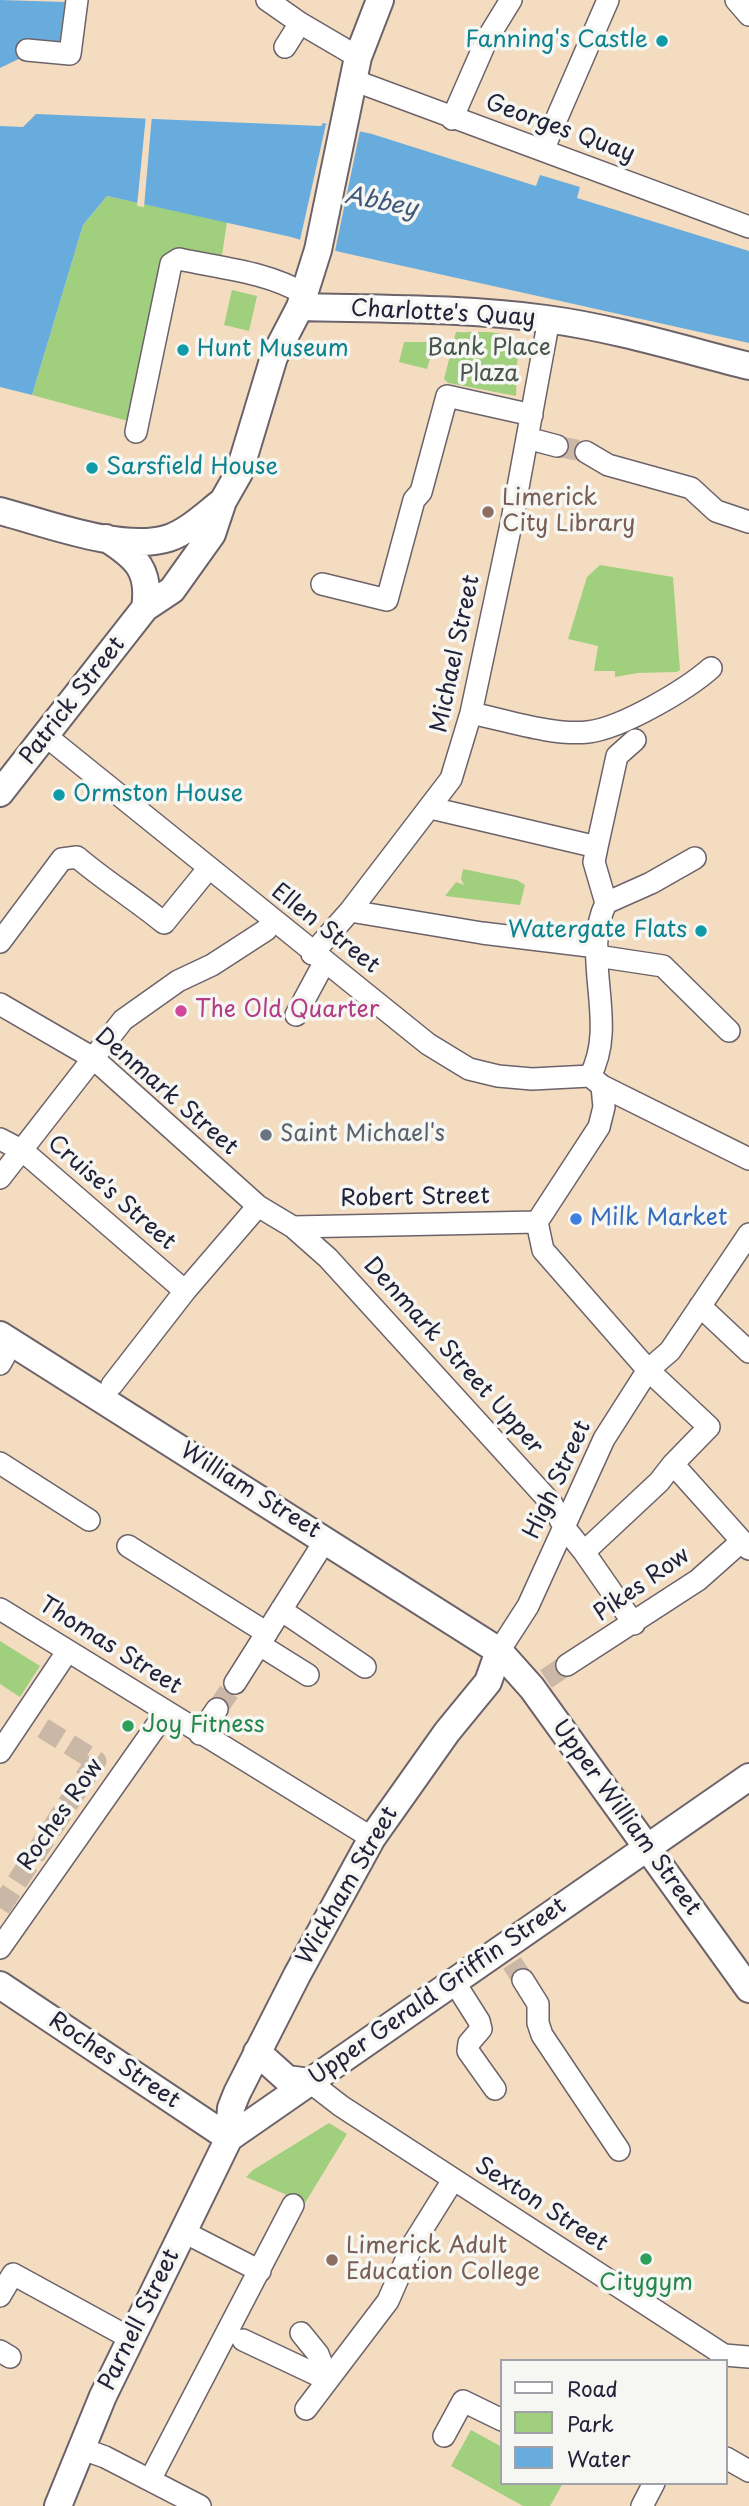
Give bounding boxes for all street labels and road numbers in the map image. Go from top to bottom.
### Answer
street label: Georges Quay [481,89,639,169]
street label: Charlotte's Quay [350,295,536,333]
street label: Michael Street [426,573,486,735]
street label: Patrick Street [15,632,131,770]
street label: Ellen Street [265,878,385,980]
street label: Denmark Street [89,1023,243,1161]
street label: Cruise's Street [41,1130,181,1256]
street label: Robert Street [340,1183,490,1213]
street label: Denmark Street Upper [357,1252,549,1460]
street label: High Street [519,1416,597,1544]
street label: William Street [175,1437,325,1545]
street label: Pikes Row [589,1542,695,1628]
street label: Thomas Street [34,1591,186,1701]
street label: Upper William Street [546,1715,706,1921]
street label: Roches Row [13,1754,109,1876]
street label: Wickham Street [292,1802,404,1970]
street label: Upper Gerald Griffin Street [304,1892,572,2092]
street label: Roches Street [43,2007,185,2115]
street label: Sexton Street [469,2152,613,2258]
street label: Parnell Street [94,2245,186,2395]

